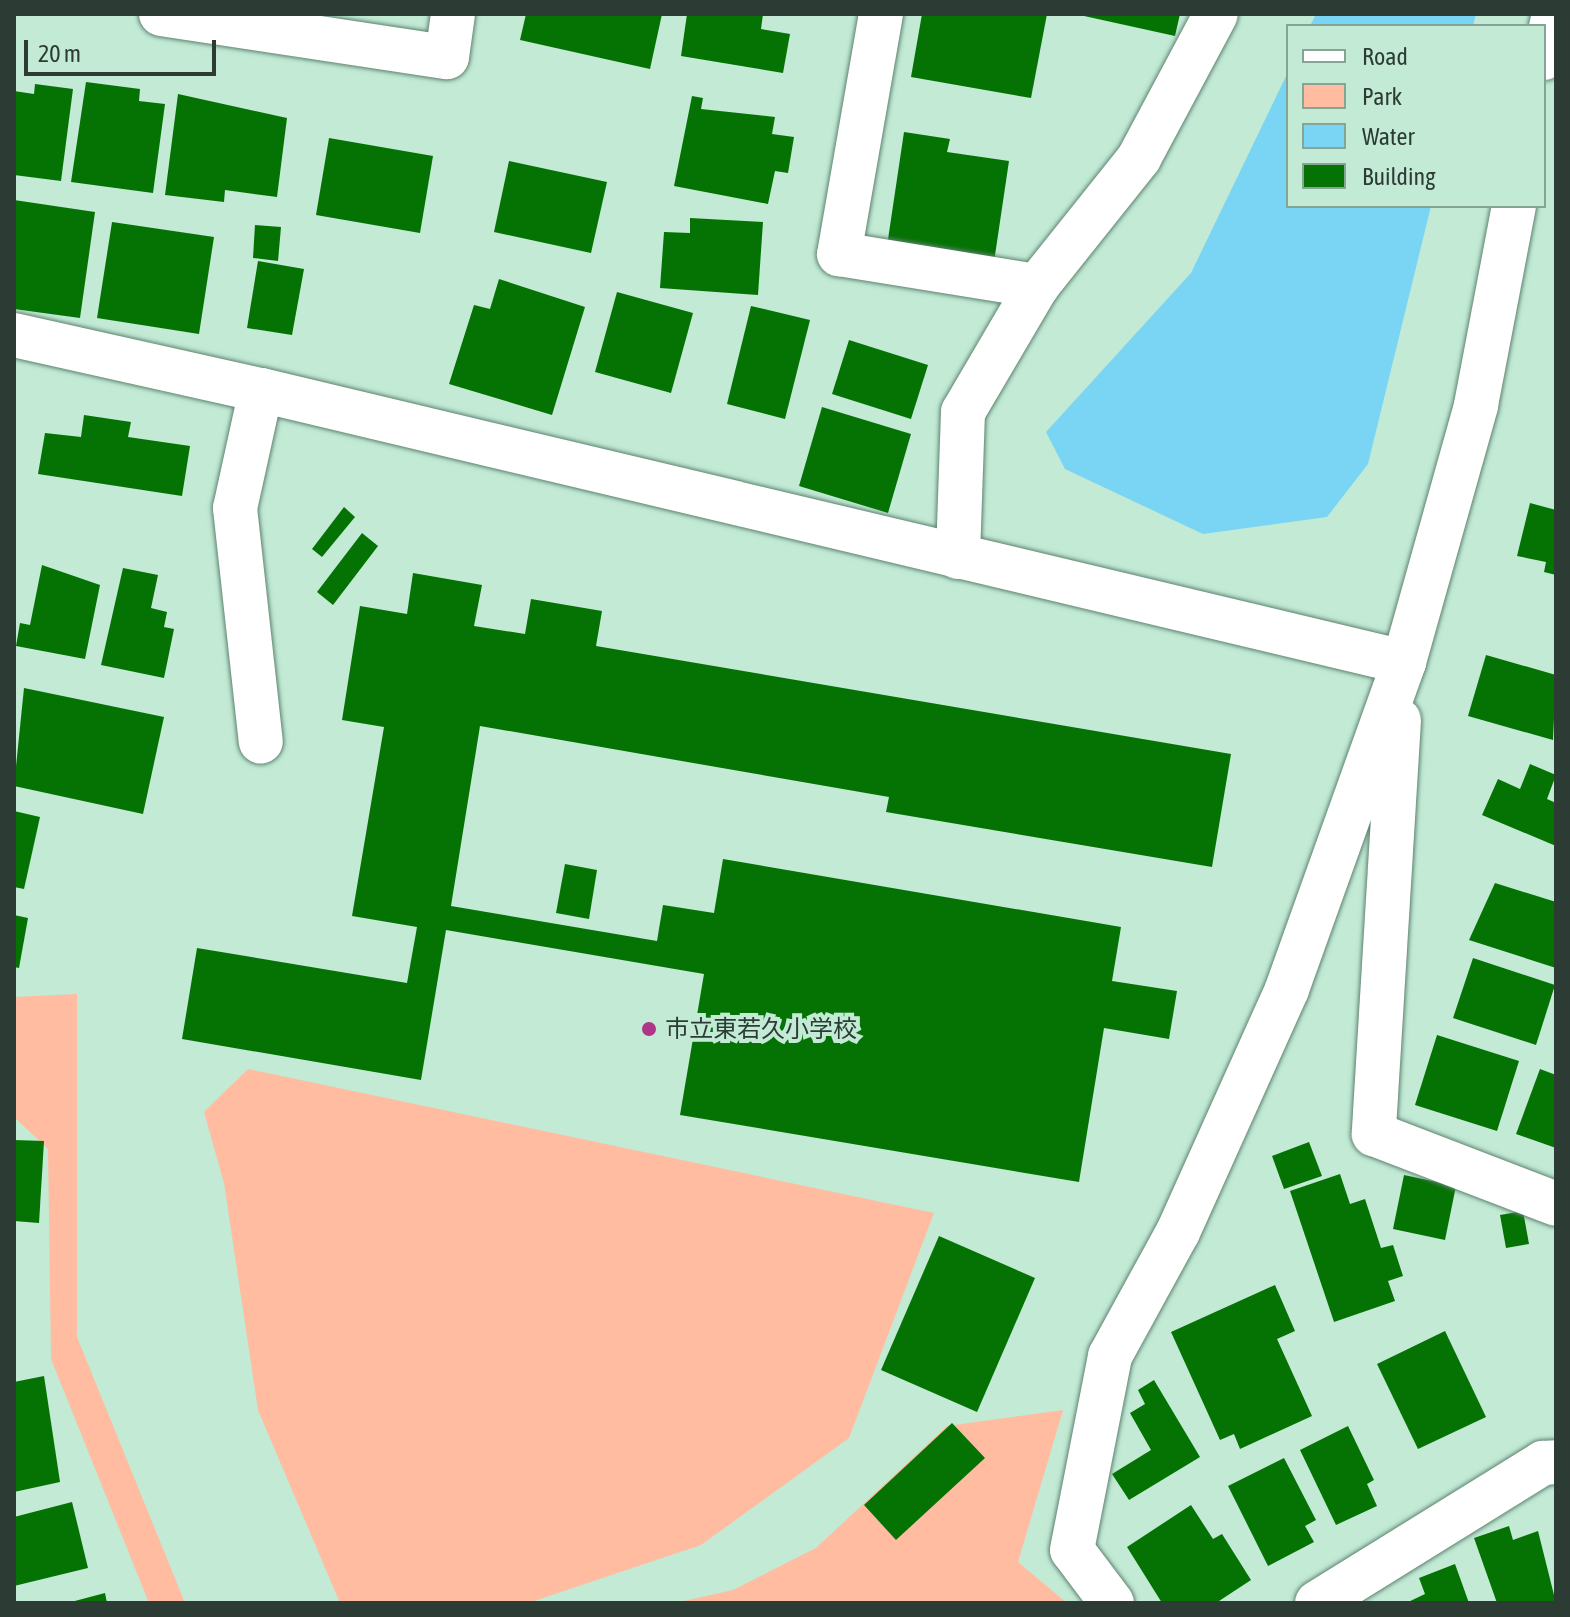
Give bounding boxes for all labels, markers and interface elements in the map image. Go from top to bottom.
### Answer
scale bar [28,24,220,74]
legend [1286,24,1546,208]
text: 20 m [38,40,81,67]
text: Road [1362,43,1408,70]
text: Park [1362,83,1402,110]
text: Water [1362,123,1415,150]
text: Building [1362,163,1435,190]
place label: 市立東若久小学校 [665,1015,857,1043]
marker: 市立東若久小学校 [640,1020,658,1038]

